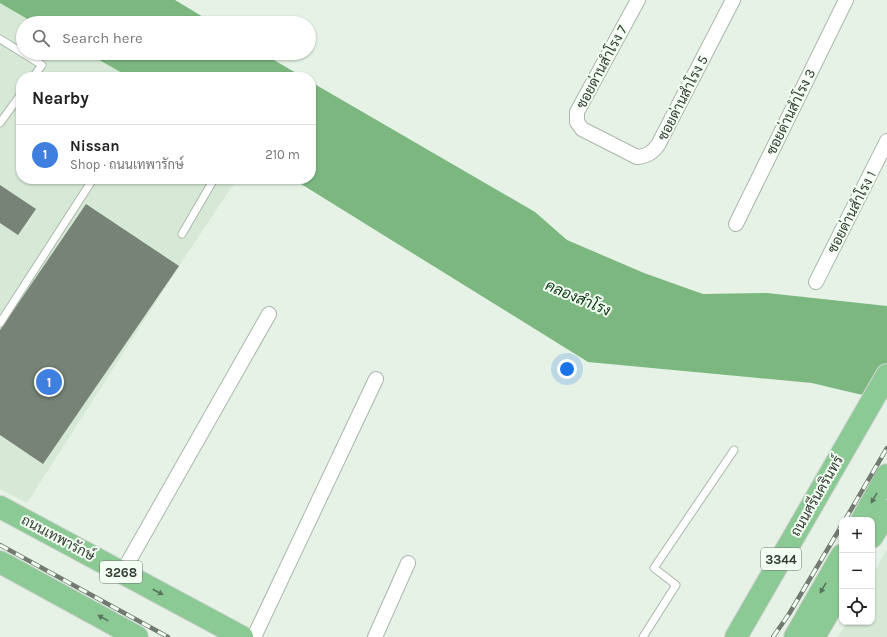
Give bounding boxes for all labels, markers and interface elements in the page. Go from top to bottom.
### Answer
search box [16,16,316,60]
street label: ซอยด่านสำโรง 7 [573,22,631,112]
icon: search [30,27,52,49]
text: Search here [62,29,143,47]
street label: ซอยด่านสำโรง 5 [654,52,712,143]
street label: ซอยด่านสำโรง 3 [763,66,819,158]
text: Nearby [32,88,89,108]
text: Nissan [70,137,120,155]
text: 1 [43,147,47,162]
text: 210 m [265,147,300,162]
text: Shop · ถนนเทพารักษ์ [70,157,184,172]
street label: ซอยด่านสำโรง 1 [824,168,880,256]
water label: คลองสำโรง [543,275,614,320]
your location [557,359,577,379]
pin: 1 [36,367,62,397]
street label: ถนนศรีนครินทร์ [786,452,847,539]
one-way arrow [871,492,878,504]
street label: ถนนเทพารักษ์ [18,511,99,565]
map controls [839,517,875,625]
button: + [839,517,875,553]
road number: 3344 [761,548,801,570]
button: − [839,553,875,589]
road number: 3268 [100,561,142,583]
one-way arrow [819,583,826,594]
one-way arrow [152,588,163,595]
button: locate [839,589,875,625]
one-way arrow [97,615,108,622]

